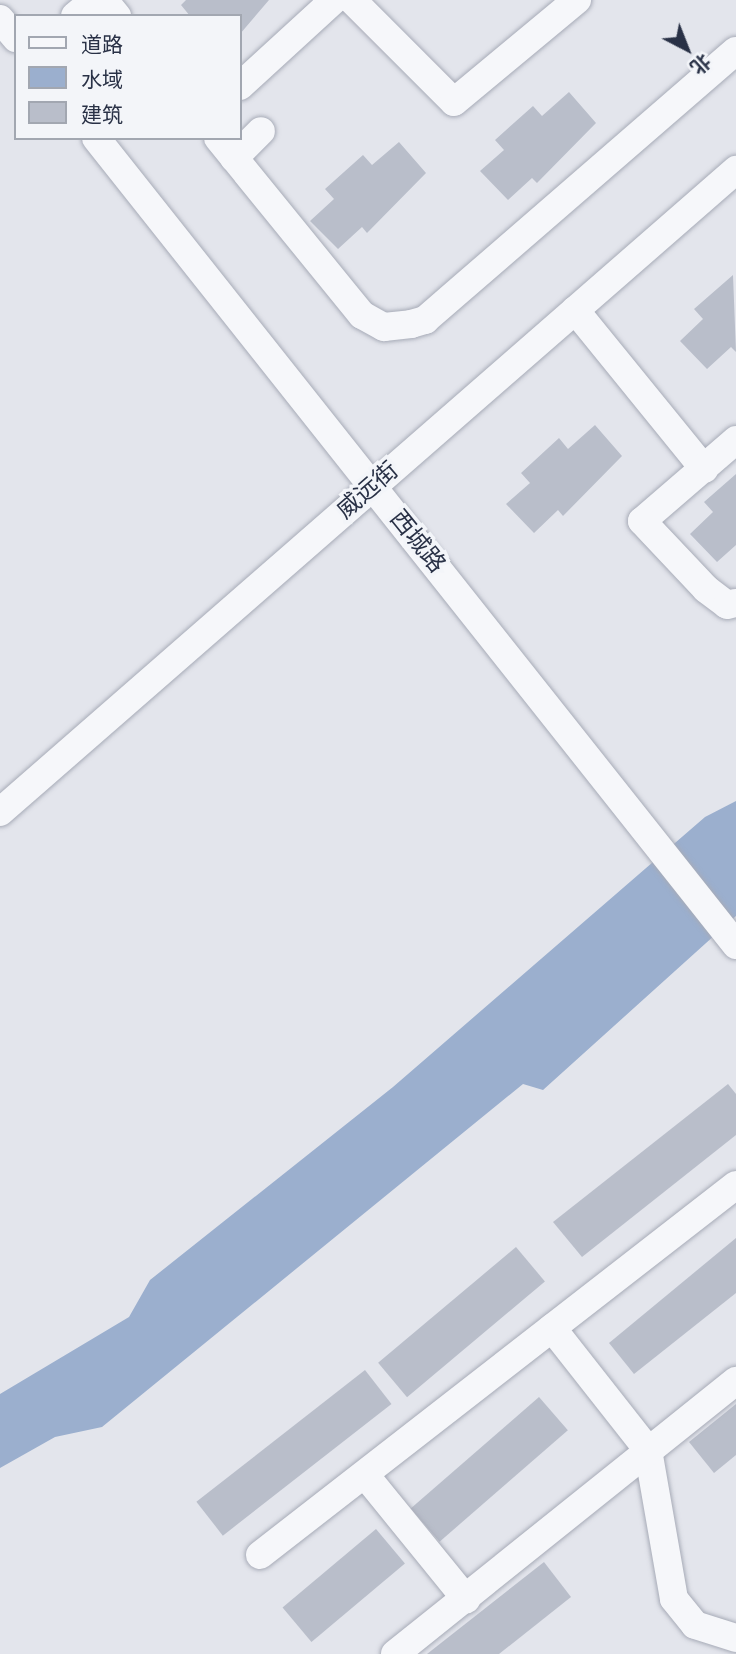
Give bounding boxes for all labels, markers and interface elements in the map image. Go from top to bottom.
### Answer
legend [14,14,242,140]
north arrow [652,14,722,84]
text: 道路 [81,31,123,57]
text: 北 [686,49,716,80]
text: 水域 [81,66,123,92]
text: 建筑 [81,101,123,127]
street label: 威远街 [330,456,404,524]
street label: 西城路 [384,504,452,578]

